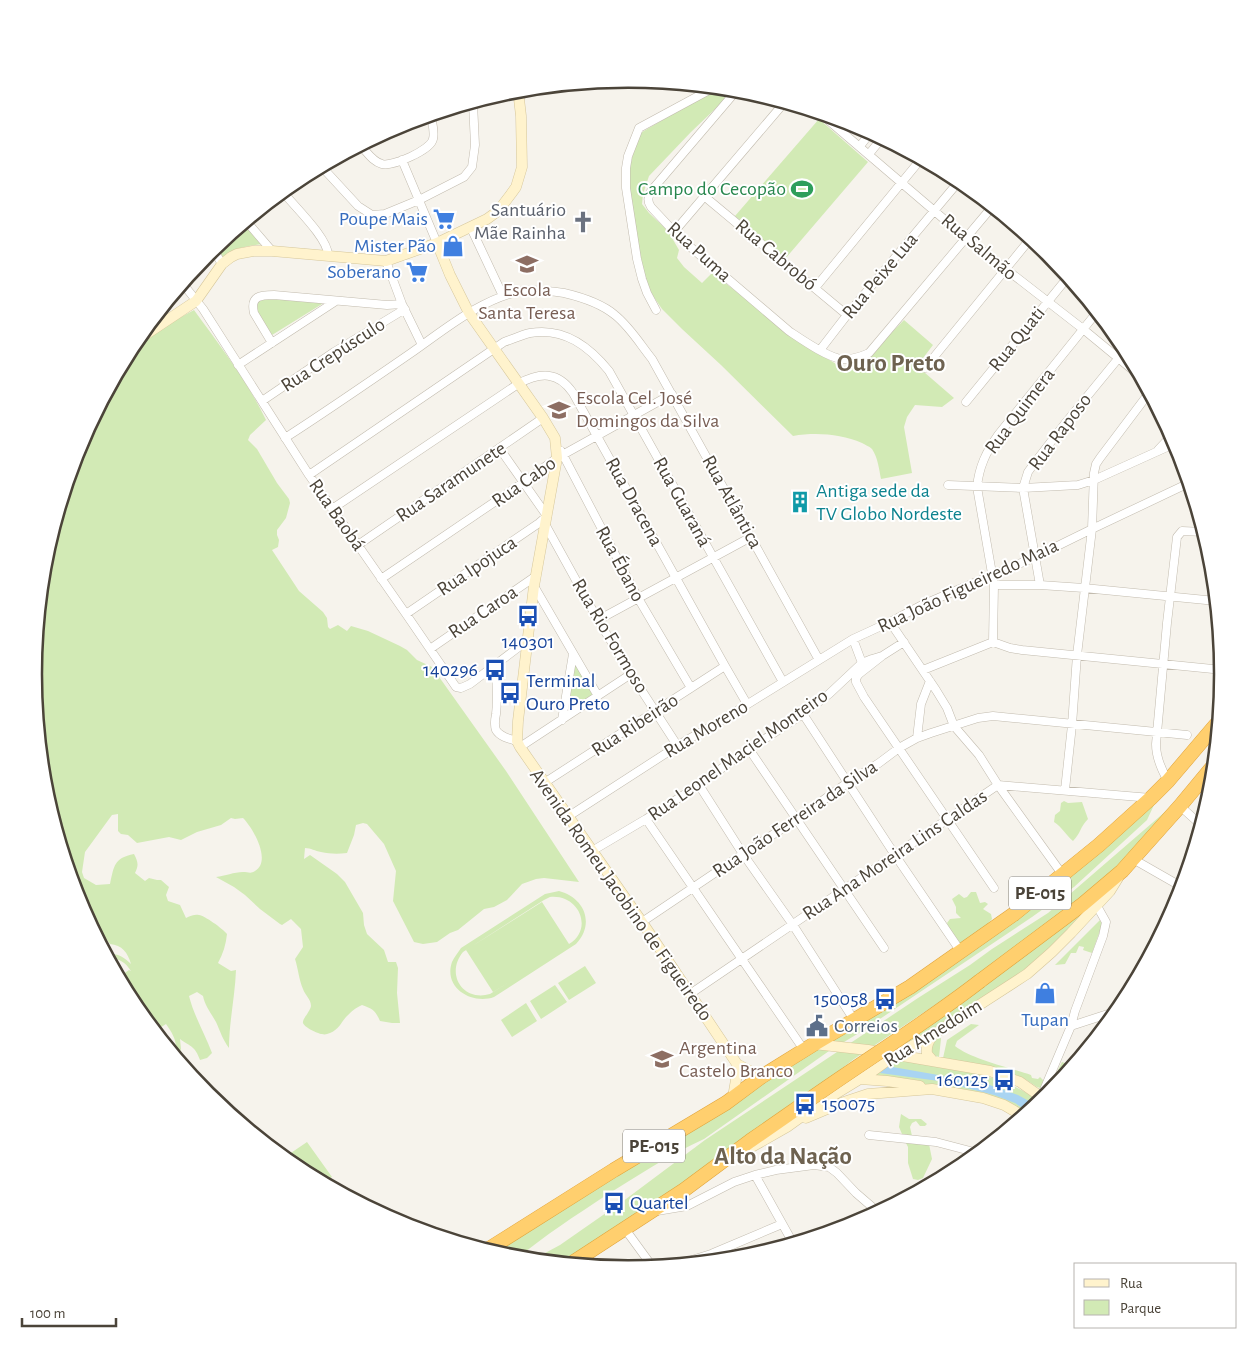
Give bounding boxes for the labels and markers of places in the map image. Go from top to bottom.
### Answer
sports icon: Campo do Cecopão [789,176,815,202]
place label: Campo do Cecopão [638,179,786,199]
place label: Santuário Mãe Rainha [474,200,566,243]
supermarket icon: Poupe Mais [431,206,457,232]
place label: Poupe Mais [339,209,428,229]
church icon: Santuário Mãe Rainha [570,209,596,235]
shop icon: Mister Pão [440,233,466,259]
place label: Mister Pão [354,236,436,256]
school or university icon: Escola Santa Teresa [514,251,540,277]
supermarket icon: Soberano [404,259,430,285]
place label: Soberano [327,262,401,282]
place label: Escola Santa Teresa [478,280,576,323]
place label: Escola Cel. José Domingos da Silva [576,388,719,431]
school or university icon: Escola Cel. José Domingos da Silva [546,397,572,423]
place label: Antiga sede da TV Globo Nordeste [816,481,962,524]
building icon: Antiga sede da TV Globo Nordeste [787,489,813,515]
bus stop icon: 140301 [515,603,541,629]
place label: 140301 [502,632,554,652]
bus stop icon: 140296 [482,657,508,683]
place label: 140296 [423,660,478,680]
place label: Terminal Ouro Preto [526,671,610,714]
bus stop icon: Terminal Ouro Preto [497,680,523,706]
shop icon: Tupan [1032,980,1058,1006]
bus stop icon: 150058 [872,986,898,1012]
place label: 150058 [814,989,868,1009]
place label: Tupan [1021,1010,1069,1030]
public building icon: Correios [804,1013,830,1039]
place label: Correios [834,1016,898,1036]
place label: Argentina Castelo Branco [679,1038,793,1081]
school or university icon: Argentina Castelo Branco [649,1046,675,1072]
bus stop icon: 160125 [991,1067,1017,1093]
place label: 160125 [937,1070,988,1090]
bus stop icon: 150075 [792,1091,818,1117]
place label: 150075 [822,1094,875,1114]
bus stop icon: Quartel [601,1190,627,1216]
place label: Quartel [630,1193,689,1213]

